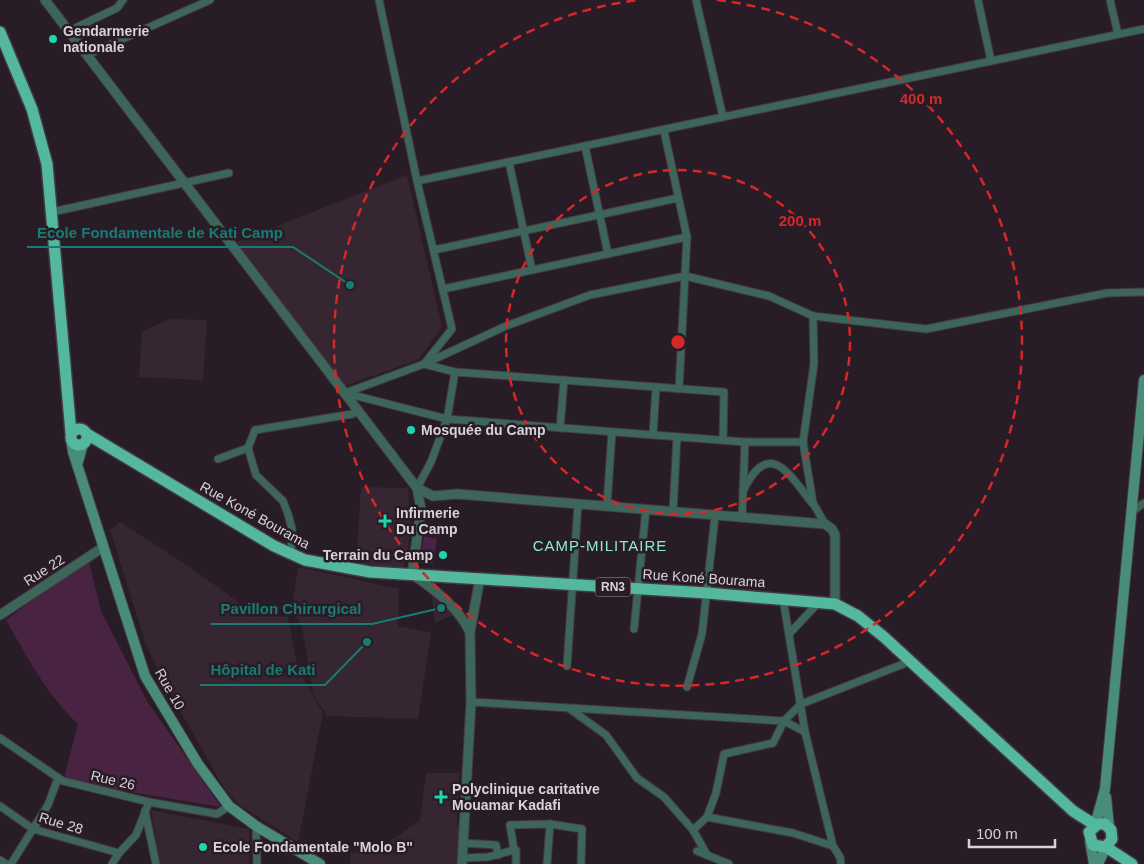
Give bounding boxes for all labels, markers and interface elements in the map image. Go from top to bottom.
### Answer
place label: Gendarmerie nationale [63,23,150,55]
marker: Gendarmerie nationale [47,33,59,45]
text: 400 m [900,90,942,107]
text: 200 m [779,212,821,229]
callout: Ecole Fondamentale de Kati Camp [27,217,293,247]
text: Ecole Fondamentale de Kati Camp [37,224,283,241]
centre of rings [669,333,687,351]
place label: Mosquée du Camp [421,422,545,438]
marker: Mosquée du Camp [405,424,417,436]
street label: Rue Koné Bourama [197,478,313,552]
place label: Infirmerie Du Camp [396,505,460,537]
marker: Infirmerie Du Camp [378,514,392,528]
district label: CAMP-MILITAIRE [533,537,667,554]
place label: Terrain du Camp [323,547,433,563]
marker: Terrain du Camp [437,549,449,561]
street label: Rue 22 [21,551,67,589]
street label: Rue Koné Bourama [642,566,766,590]
road number: RN3 [596,578,630,596]
callout: Pavillon Chirurgical [211,594,372,624]
text: Pavillon Chirurgical [221,600,361,617]
callout: Hôpital de Kati [200,655,325,685]
text: Hôpital de Kati [210,661,316,678]
street label: Rue 10 [152,665,188,713]
street label: Rue 26 [89,767,137,793]
place label: Polyclinique caritative Mouamar Kadafi [452,781,600,813]
marker: Polyclinique caritative Mouamar Kadafi [434,790,448,804]
street label: Rue 28 [37,809,85,837]
scale bar [969,816,1055,848]
text: 100 m [976,825,1018,842]
place label: Ecole Fondamentale "Molo B" [213,839,413,855]
marker: Ecole Fondamentale "Molo B" [197,841,209,853]

